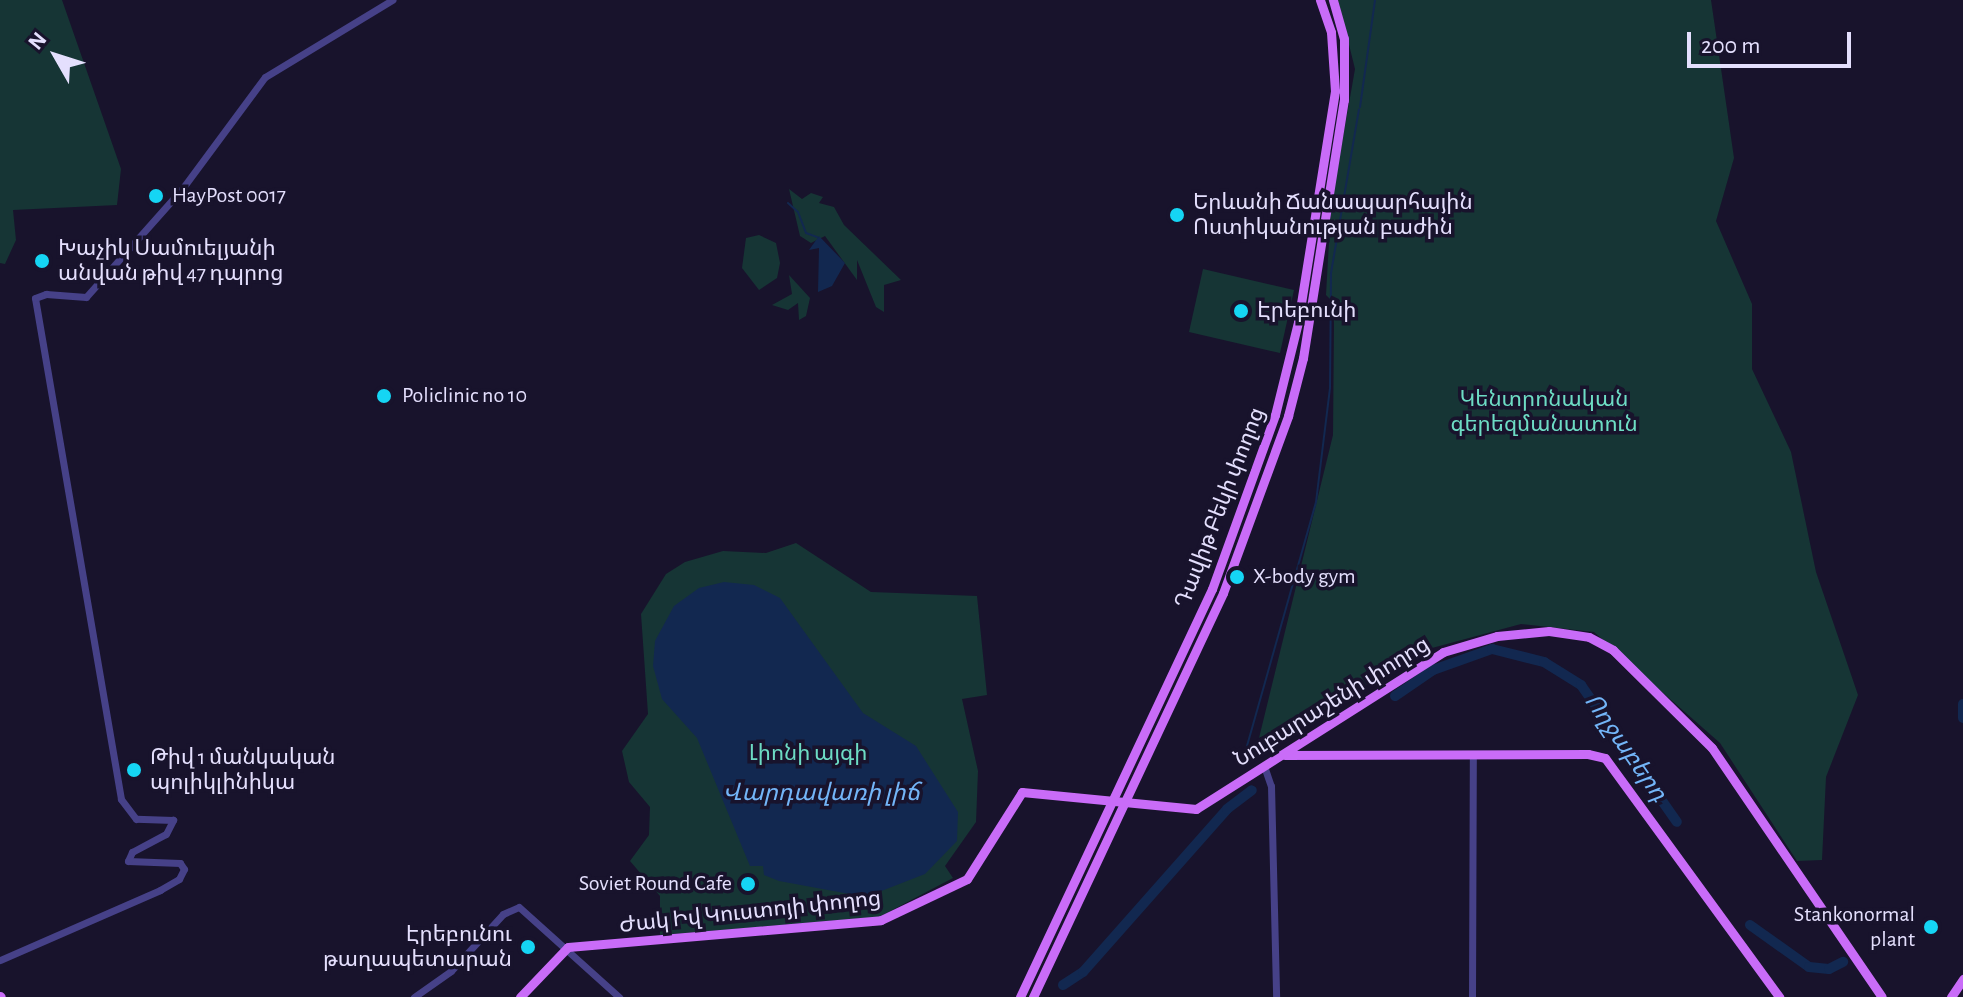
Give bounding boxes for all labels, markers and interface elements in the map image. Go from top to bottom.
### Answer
north arrow [16,16,96,96]
scale bar [1691,16,1855,66]
text: N [24,28,51,54]
text: 200 m [1701,34,1760,58]
place label: HayPost 0017 [172,183,286,209]
marker: HayPost 0017 [147,187,165,205]
place label: Երևանի Ճանապարհային Ոստիկանության բաժին [1193,189,1473,240]
marker: Երևանի Ճանապարհային Ոստիկանության բաժին [1168,206,1186,224]
place label: Խաչիկ Սամուելյանի անվան թիվ 47 դպրոց [58,235,283,286]
marker: Խաչիկ Սամուելյանի անվան թիվ 47 դպրոց [33,252,51,270]
place label: Էրեբունի [1257,298,1356,324]
marker: Էրեբունի [1232,302,1250,320]
place label: Policlinic no 10 [402,383,527,409]
marker: Policlinic no 10 [373,385,395,407]
park label: Կենտրոնական գերեզմանատուն [1450,386,1638,438]
street label: Դավիթ Բեկի փողոց [1169,404,1271,612]
place label: X-body gym [1253,564,1356,590]
marker: X-body gym [1228,568,1246,586]
street label: Նուբարաշենի փողոց [1230,631,1434,773]
water label: Ողջաբերդ [1577,688,1673,808]
park label: Լիոնի այգի [749,741,867,767]
place label: Թիվ 1 մանկական պոլիկլինիկա [150,744,336,796]
marker: Թիվ 1 մանկական պոլիկլինիկա [125,761,143,779]
water label: Վարդավառի լիճ [722,780,920,808]
place label: Soviet Round Cafe [579,871,732,897]
marker: Soviet Round Cafe [739,875,757,893]
street label: Ժակ Իվ Կուստոյի փողոց [618,885,882,939]
place label: Stankonormal plant [1794,901,1915,952]
marker: Stankonormal plant [1922,918,1940,936]
place label: Էրեբունու թաղապետարան [323,921,512,972]
marker: Էրեբունու թաղապետարան [519,938,537,956]

